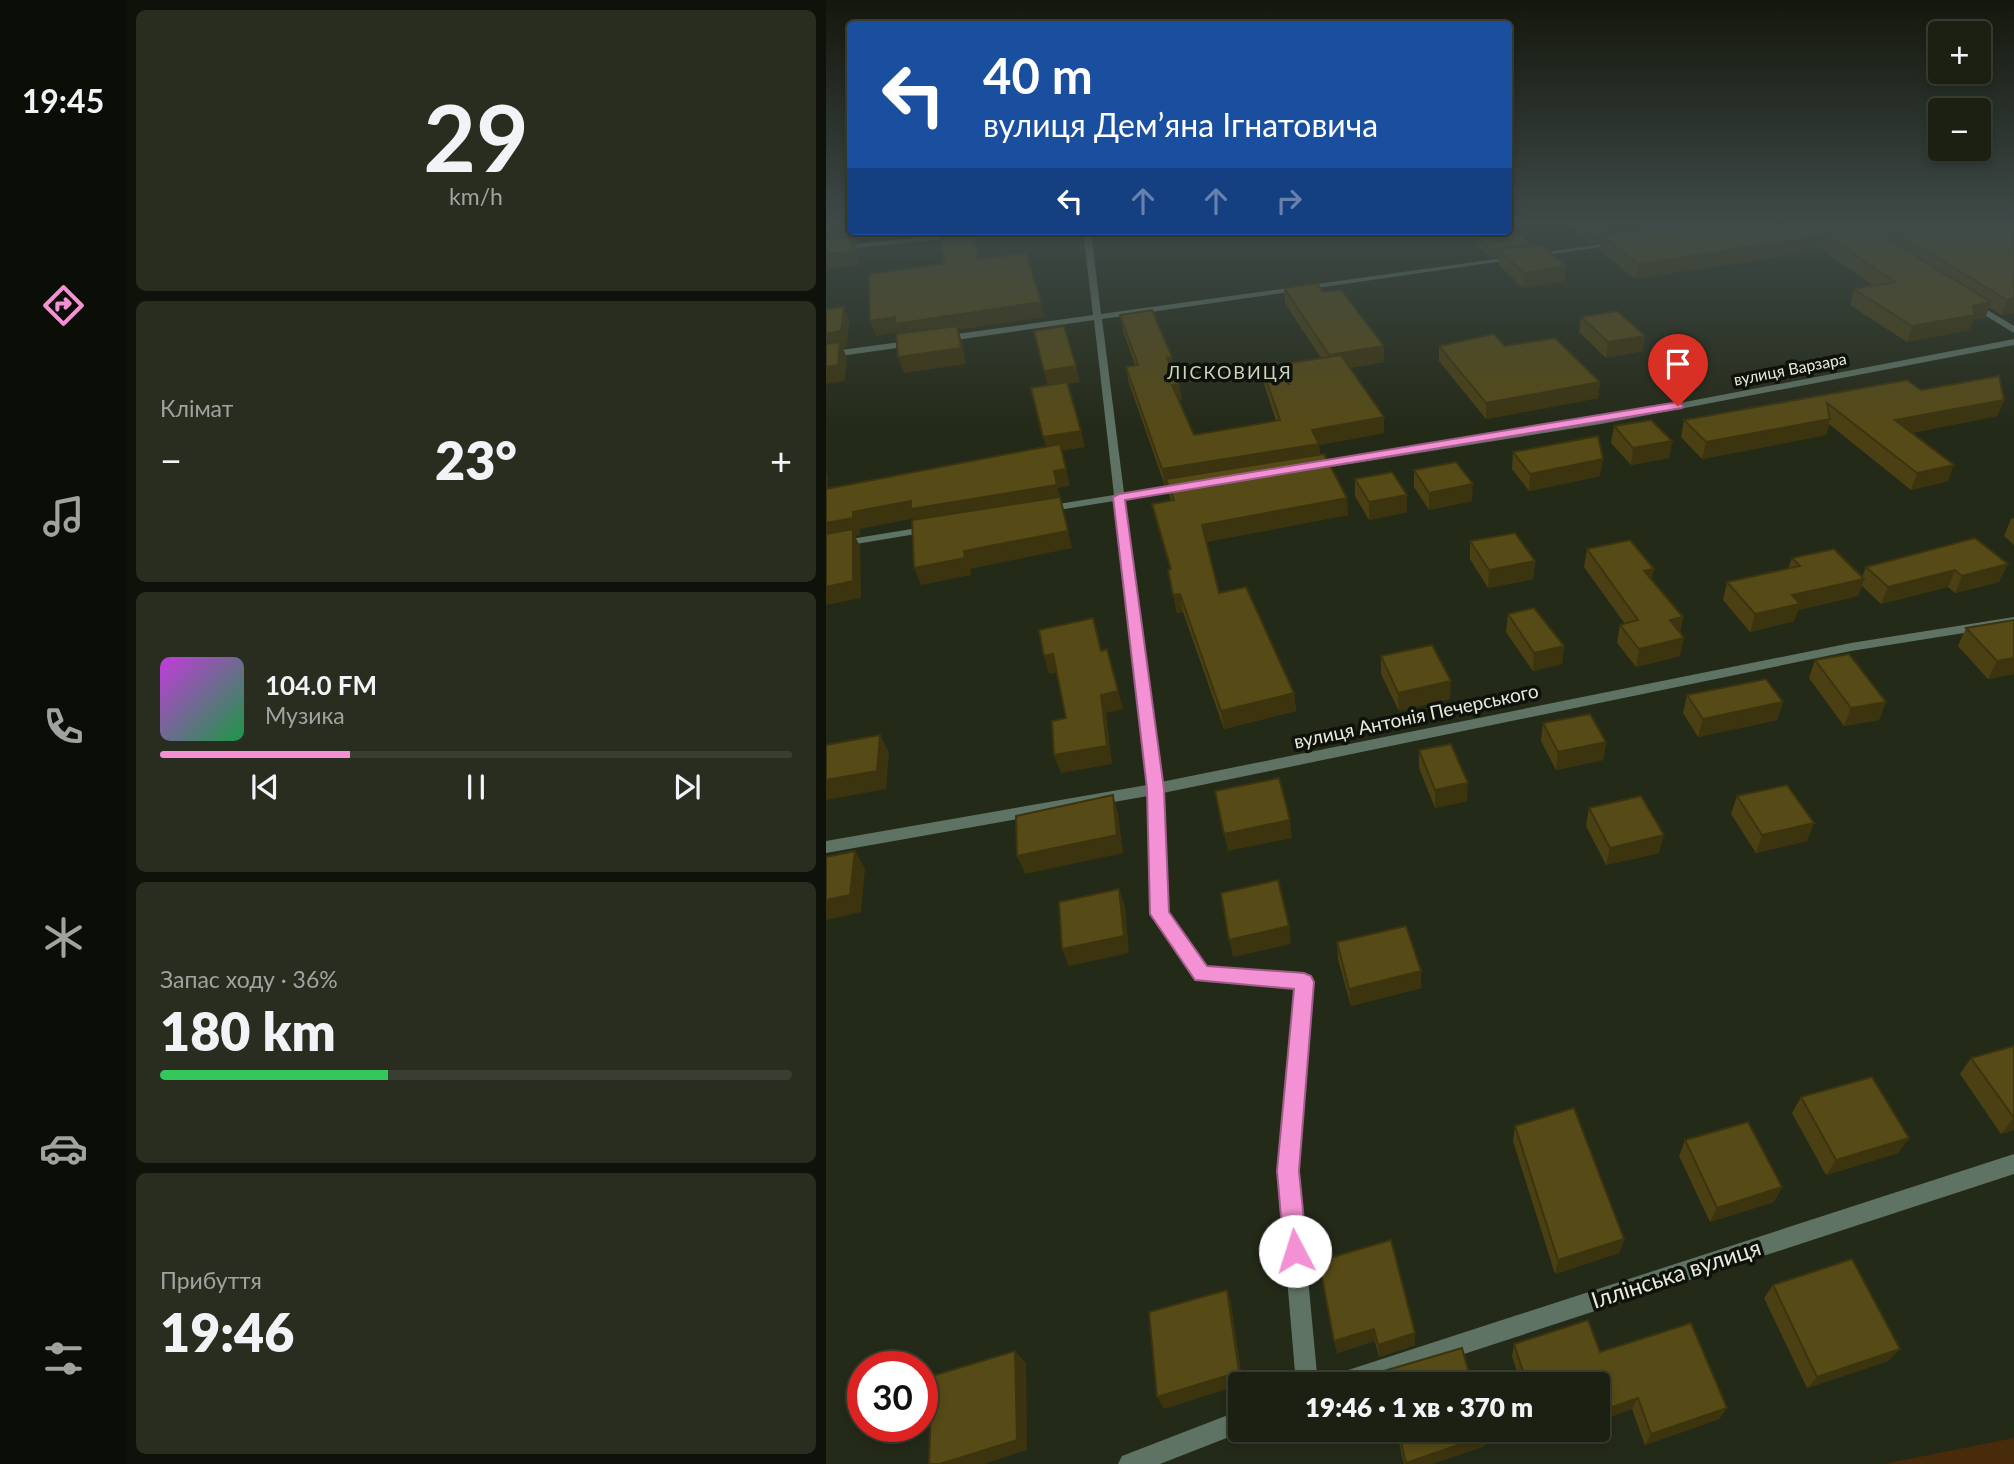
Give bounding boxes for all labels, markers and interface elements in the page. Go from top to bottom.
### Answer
map controls [1928,21,1991,161]
button: + [1928,21,1991,84]
text: 40 m [983,46,1093,104]
icon: left [868,49,959,140]
text: 19:45 [22,81,104,120]
text: 29 [423,82,529,191]
button: − [1928,98,1991,161]
text: вулиця Демʼяна Ігнатовича [983,105,1378,144]
text: km/h [449,182,503,210]
icon: left [1051,182,1089,220]
icon: ahead [1124,182,1162,220]
icon: ahead [1197,182,1235,220]
icon: right [1270,182,1308,220]
icon: directions [39,281,88,330]
pin [1648,334,1708,406]
icon: arrive [1659,345,1697,383]
street label: вулиця Варзара [1732,348,1848,389]
district label: ЛІСКОВИЦЯ [1166,361,1293,383]
text: Клімат [160,394,233,422]
text: 23° [435,429,517,491]
text: − [160,437,182,483]
text: + [770,437,792,483]
icon: music [39,492,88,541]
text: 104.0 FM [265,669,377,701]
street label: вулиця Антонія Печерського [1291,678,1540,753]
text: Музика [265,701,345,729]
icon: phone [39,702,88,751]
icon: previous [246,768,284,806]
icon: pause [457,768,495,806]
icon: next [668,768,706,806]
icon: climate [39,913,88,962]
text: Запас ходу · 36% [160,965,338,993]
text: 180 km [160,1000,336,1062]
icon: car [39,1124,88,1173]
position arrow [1258,1214,1332,1288]
street label: Іллінська вулиця [1587,1232,1764,1314]
text: Прибуття [160,1266,262,1294]
text: 19:46 [160,1301,294,1363]
icon: filters [39,1334,88,1383]
speed limit sign: 30 [847,1351,938,1442]
text: 19:46 · 1 хв · 370 m [1305,1391,1533,1423]

